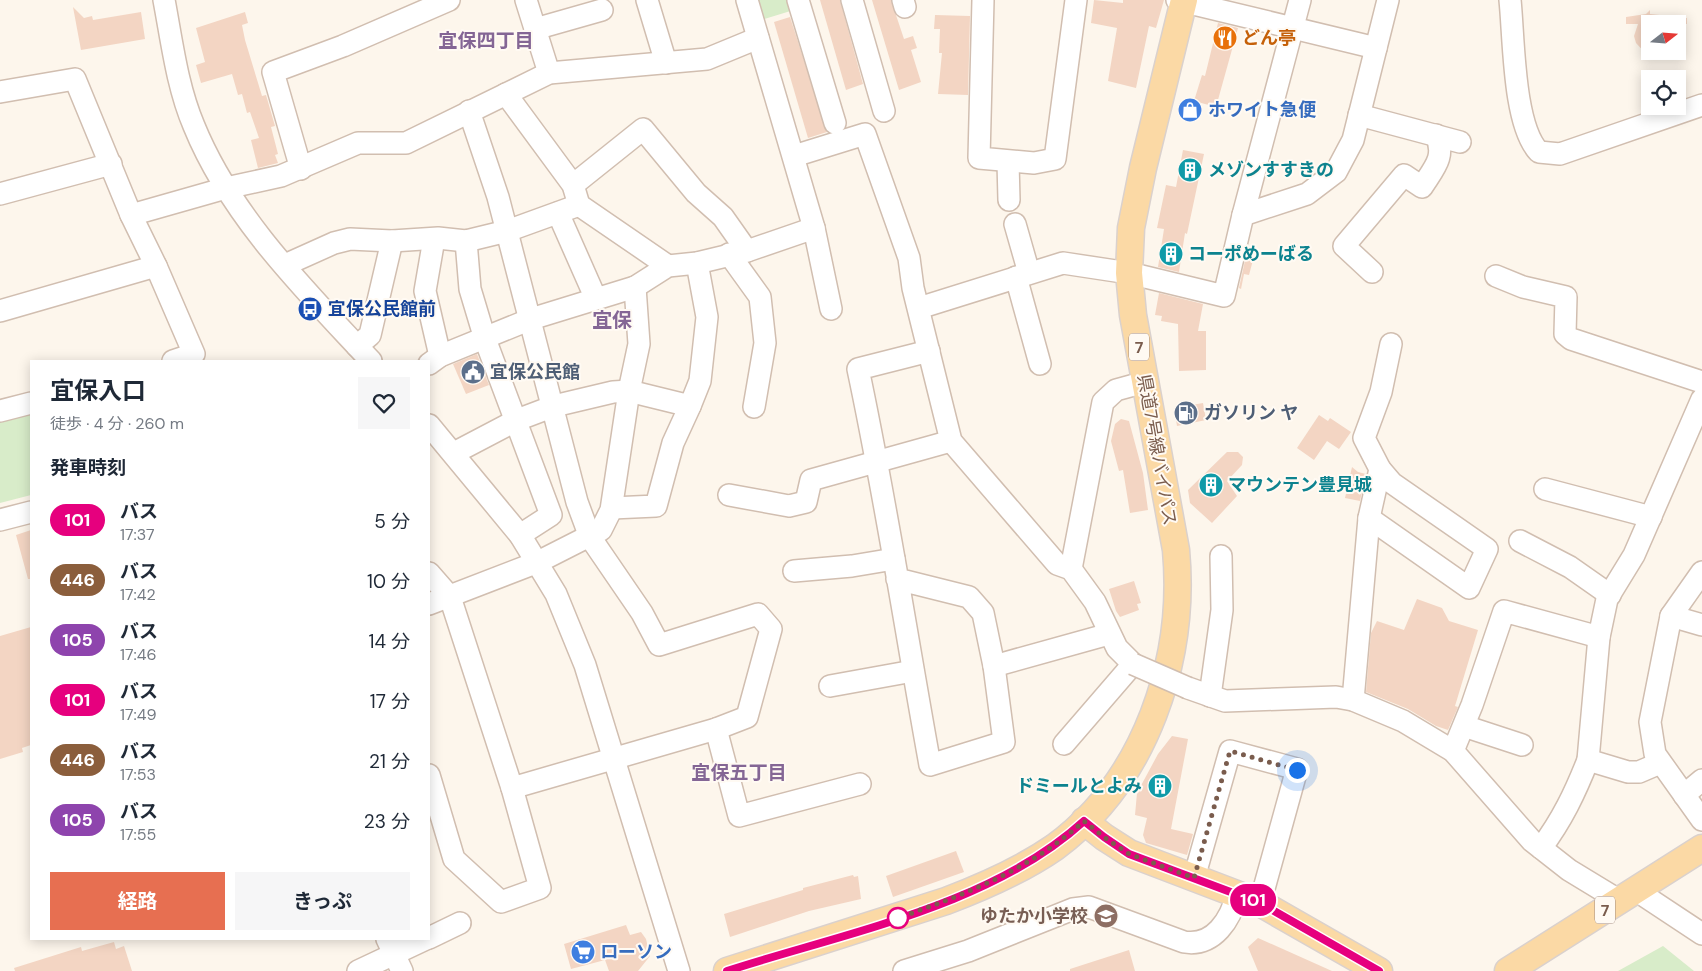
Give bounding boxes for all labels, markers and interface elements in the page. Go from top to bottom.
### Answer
north arrow [1641,15,1686,60]
map controls [1641,15,1686,115]
restaurant icon: どん亭 [1212,25,1238,51]
place label: どん亭 [1242,26,1296,50]
district label: 宜保四丁目 [438,28,534,53]
button: locate [1641,70,1686,115]
shop icon: ホワイト急便 [1177,97,1203,123]
place label: ホワイト急便 [1208,98,1317,122]
building icon: メゾンすすきの [1177,157,1203,183]
place label: メゾンすすきの [1208,158,1334,182]
building icon: コーポめーばる [1158,241,1184,267]
place label: コーポめーばる [1188,242,1314,266]
bus stop icon: 宜保公民館前 [297,296,323,322]
place label: 宜保公民館前 [328,297,436,321]
district label: 宜保 [592,307,632,333]
road number: 7 [1129,334,1149,361]
public building icon: 宜保公民館 [460,359,486,385]
place label: 宜保公民館 [490,360,580,384]
street label: 県道7号線バイパス [1132,372,1182,528]
text: 宜保入口 [50,375,146,406]
button: heart [358,377,410,429]
fuel station icon: ガソリン ヤ [1173,400,1199,426]
place label: ガソリン ヤ [1204,401,1298,425]
text: 徒歩 · 4 分 · 260 m [50,413,184,434]
text: 発車時刻 [50,455,126,480]
building icon: マウンテン豊見城 [1198,472,1224,498]
place label: マウンテン豊見城 [1228,473,1372,497]
text: バス [120,499,158,524]
text: 101 [65,508,90,532]
text: 5 分 [374,509,410,534]
text: 17:37 [120,524,155,545]
text: バス [120,559,158,584]
text: 446 [60,568,95,592]
text: 10 分 [367,569,410,594]
text: 17:42 [120,584,156,605]
text: バス [120,619,158,644]
text: 105 [62,628,93,652]
text: 14 分 [368,629,410,654]
text: 17:46 [120,644,157,665]
text: バス [120,679,158,704]
text: 101 [65,688,90,712]
text: 17 分 [370,689,410,714]
text: 17:49 [120,704,157,725]
text: バス [120,739,158,764]
text: 446 [60,748,95,772]
text: 21 分 [369,749,410,774]
your location [1285,758,1310,783]
district label: 宜保五丁目 [691,760,787,785]
text: 17:53 [120,764,156,785]
building icon: ドミールとよみ [1147,773,1173,799]
place label: ドミールとよみ [1016,774,1142,798]
text: バス [120,799,158,824]
text: 105 [62,808,93,832]
text: 23 分 [364,809,410,834]
text: 17:55 [120,824,156,845]
button: 経路 [50,872,225,930]
button: きっぷ [235,872,410,930]
line badge: 101 [1224,884,1282,916]
text: 101 [1240,888,1266,912]
road number: 7 [1595,896,1615,924]
school or university icon: ゆたか小学校 [1093,903,1119,929]
place label: ゆたか小学校 [980,904,1088,928]
unlabelled marker [887,907,909,929]
supermarket icon: ローソン [570,939,596,965]
place label: ローソン [600,940,672,964]

